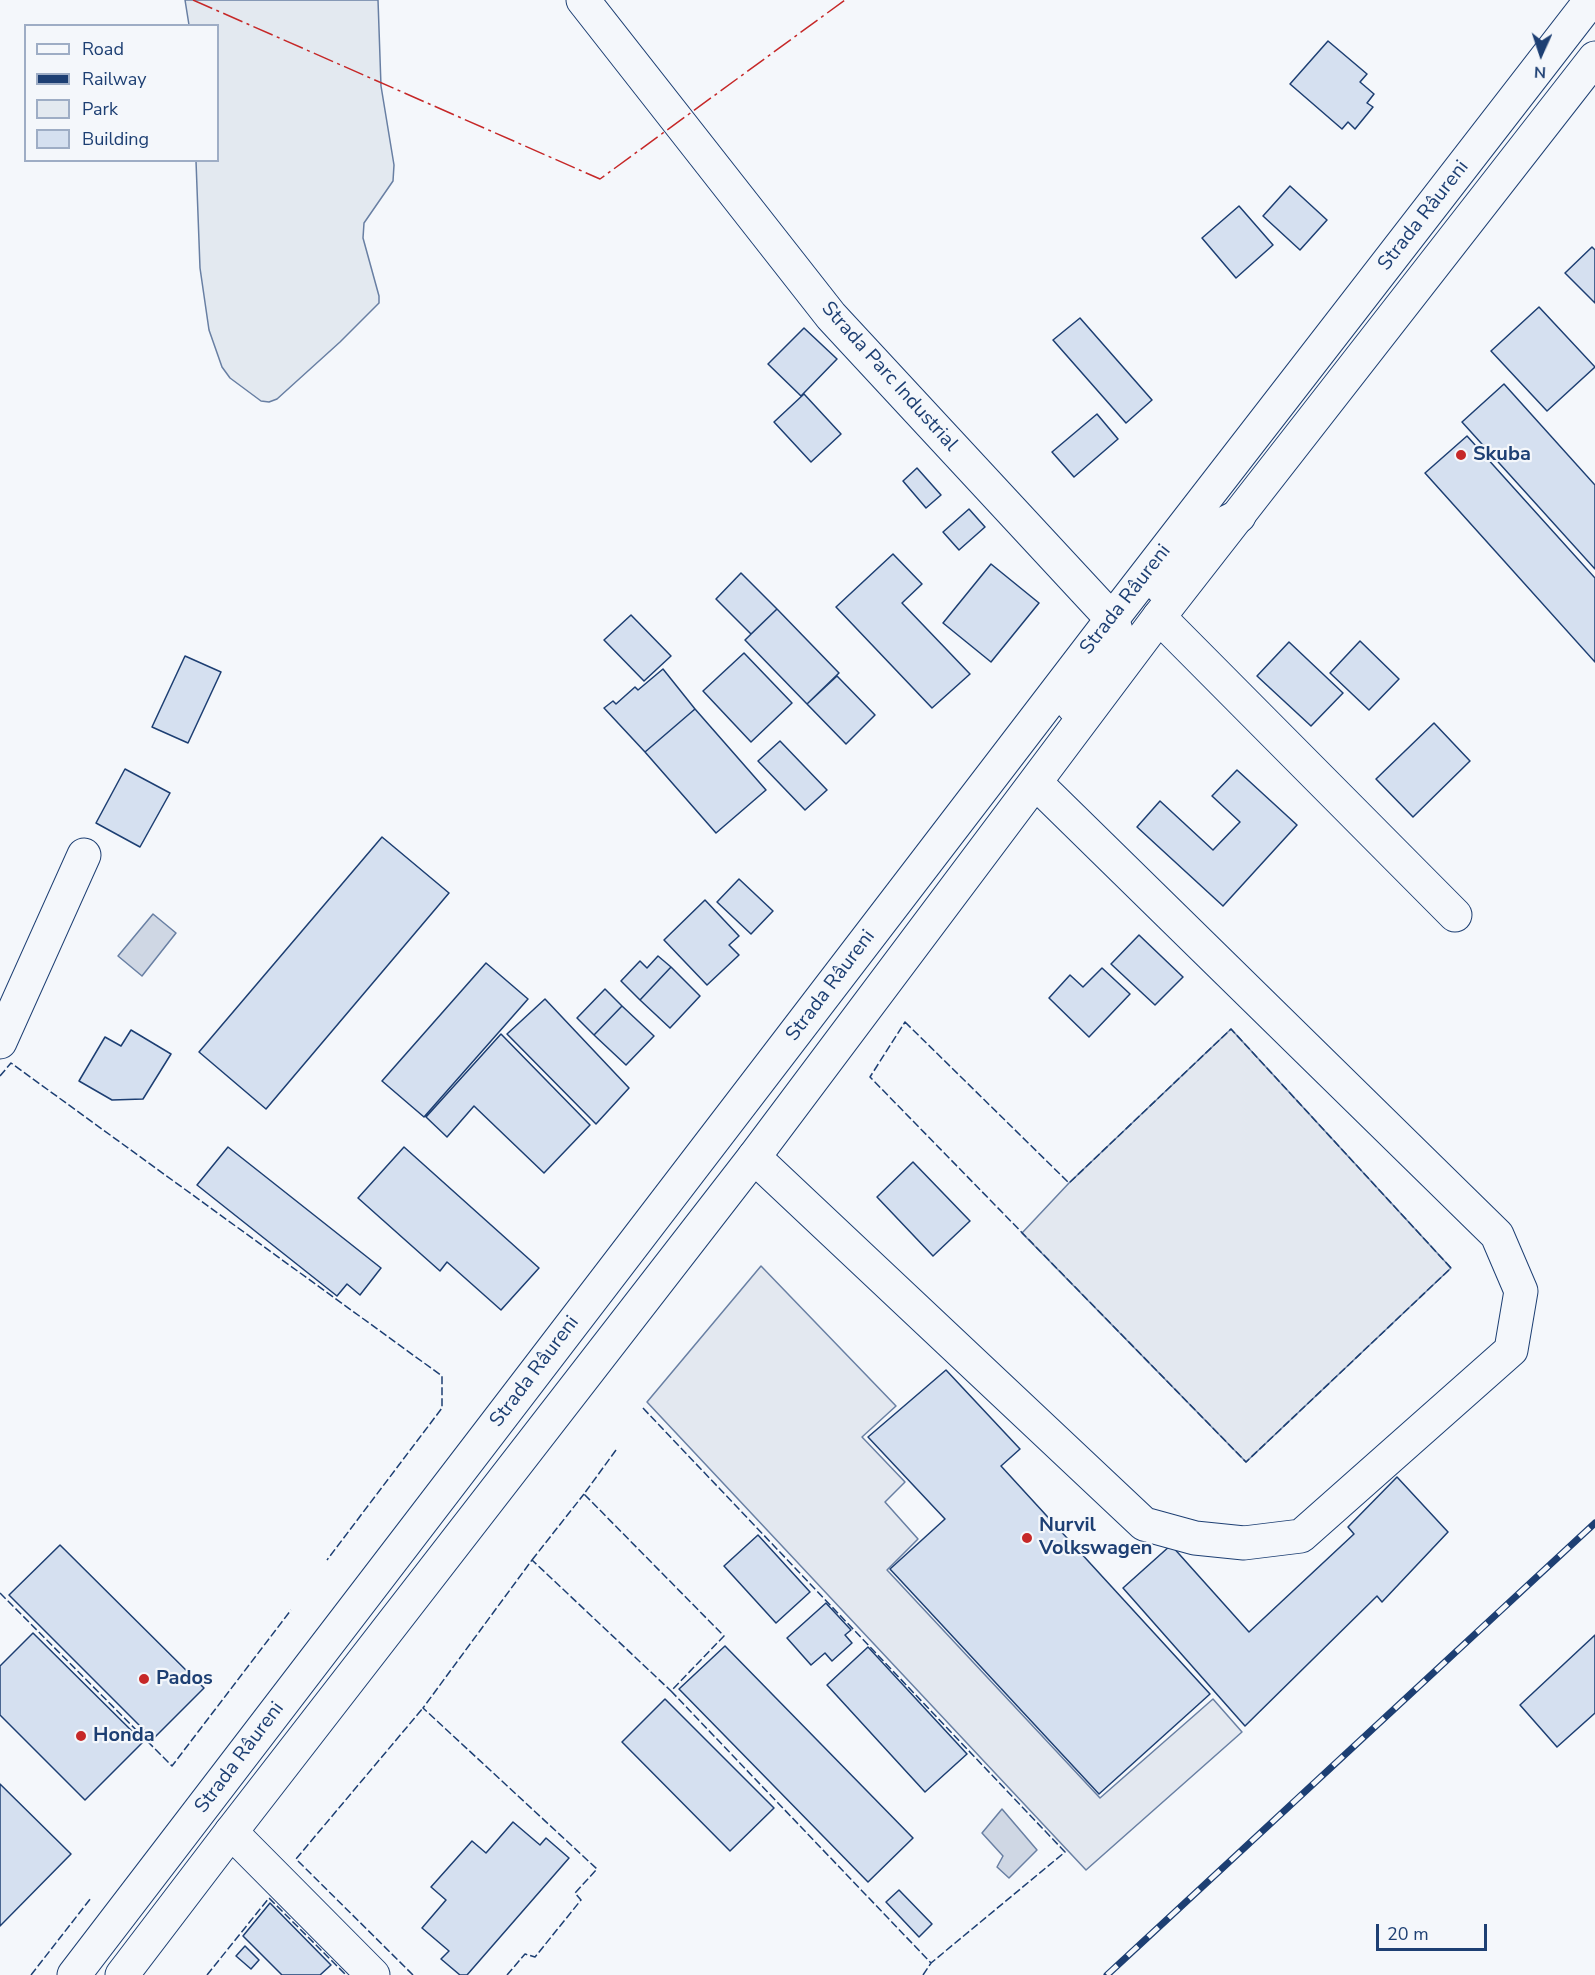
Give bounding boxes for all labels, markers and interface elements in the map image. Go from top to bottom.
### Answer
legend [24,24,219,162]
north arrow [1511,24,1571,84]
text: Road [82,37,124,61]
text: N [1534,61,1547,83]
text: Railway [82,67,147,91]
text: Park [82,97,118,121]
text: Building [82,127,149,151]
street label: Strada Râureni [1374,156,1474,276]
street label: Strada Parc Industrial [816,297,962,457]
place label: Skuba [1473,443,1531,467]
marker: Skuba [1454,448,1468,462]
street label: Strada Râureni [1076,540,1176,660]
street label: Strada Râureni [781,926,881,1046]
street label: Strada Râureni [485,1312,585,1432]
place label: Nurvil Volkswagen [1039,1514,1152,1561]
marker: Nurvil Volkswagen [1020,1531,1034,1545]
place label: Pados [156,1667,213,1691]
marker: Pados [137,1672,151,1686]
street label: Strada Râureni [190,1698,290,1818]
place label: Honda [93,1724,155,1748]
marker: Honda [74,1729,88,1743]
scale bar [1379,1912,1490,1950]
text: 20 m [1387,1922,1429,1946]

